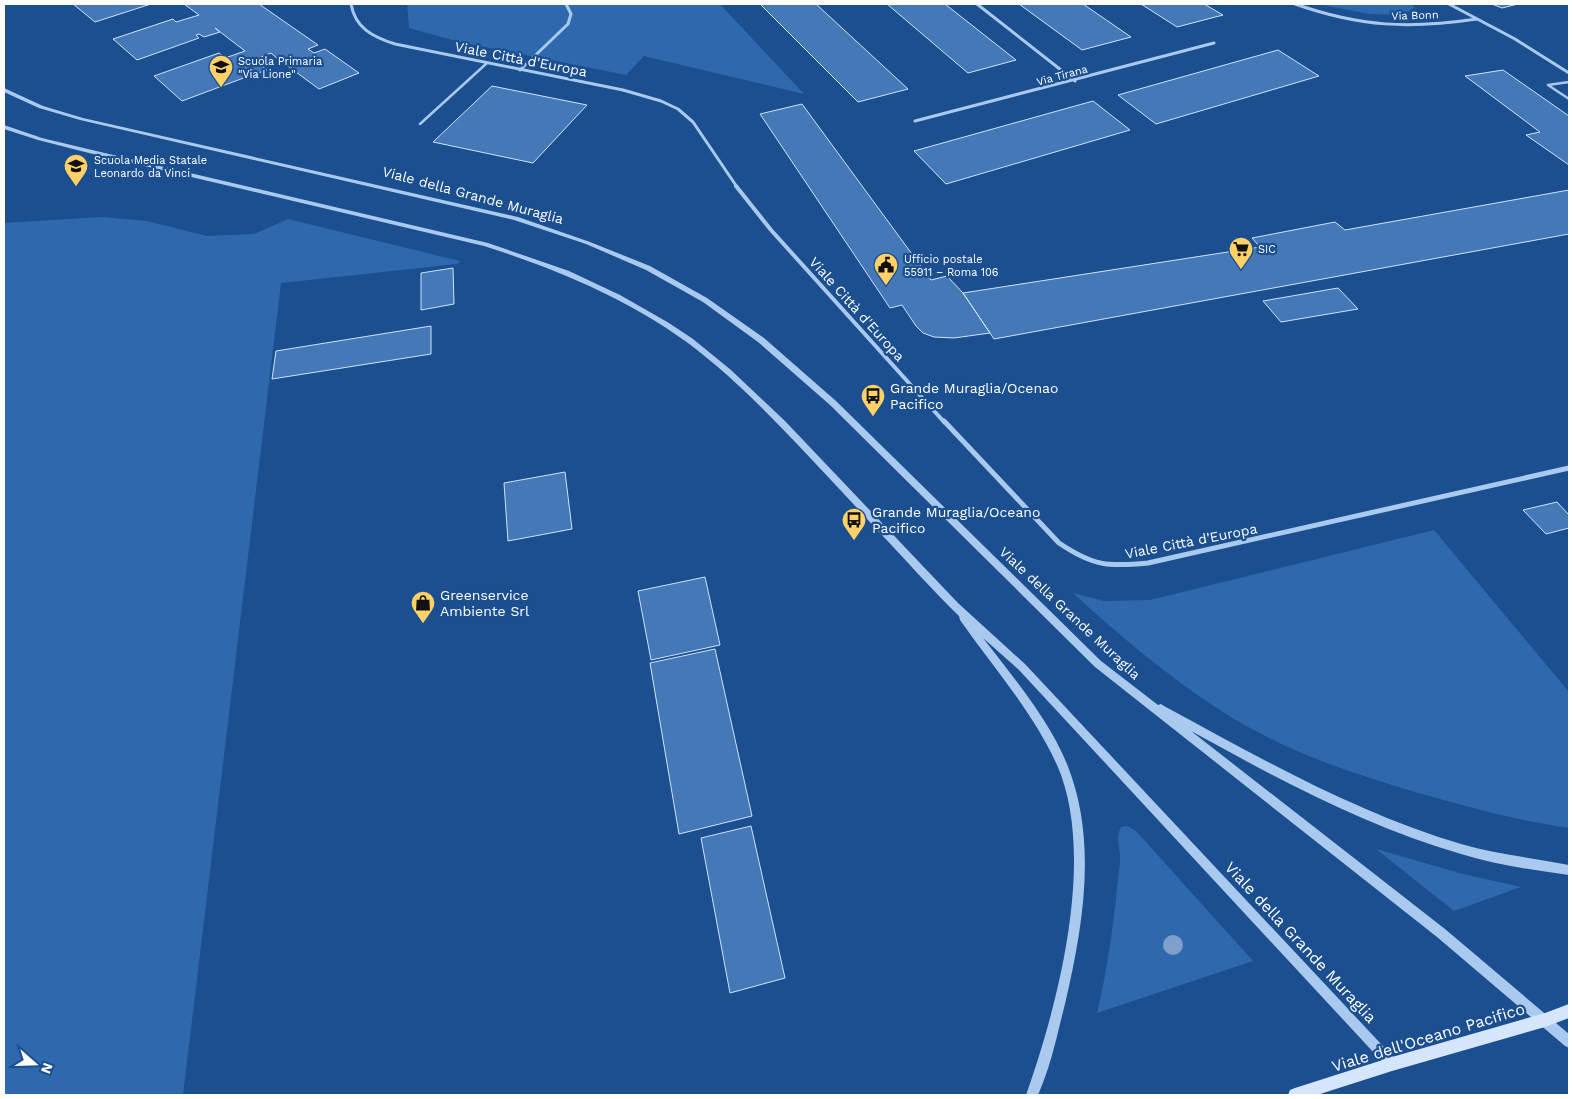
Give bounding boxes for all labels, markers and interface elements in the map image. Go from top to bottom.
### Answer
street label: Via Bonn [1391,8,1439,23]
street label: Viale Città d'Europa [454,38,589,80]
school or university icon: Scuola Primaria "Via Lione" [208,54,234,88]
place label: Scuola Primaria "Via Lione" [238,55,322,81]
street label: Via Tirana [1035,62,1089,89]
school or university icon: Scuola Media Statale Leonardo da Vinci [63,153,89,187]
place label: Scuola Media Statale Leonardo da Vinci [94,154,207,180]
street label: Viale della Grande Muraglia [381,163,565,227]
supermarket icon: SIC [1228,236,1254,270]
place label: SIC [1258,243,1276,256]
public building icon: Ufficio postale 55911 – Roma 106 [873,252,899,286]
place label: Ufficio postale 55911 – Roma 106 [904,253,999,279]
street label: Viale Città d'Europa [806,254,908,364]
place label: Grande Muraglia/Ocenao Pacifico [890,380,1058,412]
bus stop icon: Grande Muraglia/Ocenao Pacifico [860,383,886,417]
place label: Grande Muraglia/Oceano Pacifico [872,504,1040,536]
bus stop icon: Grande Muraglia/Oceano Pacifico [841,507,867,541]
street label: Viale Città d'Europa [1124,520,1259,562]
street label: Viale della Grande Muraglia [996,543,1144,683]
place label: Greenservice Ambiente Srl [440,587,530,619]
shop icon: Greenservice Ambiente Srl [410,590,436,624]
street label: Viale della Grande Muraglia [1221,858,1380,1027]
street label: Viale dell'Oceano Pacifico [1329,999,1527,1076]
north arrow [10,1039,60,1089]
text: N [38,1061,57,1076]

